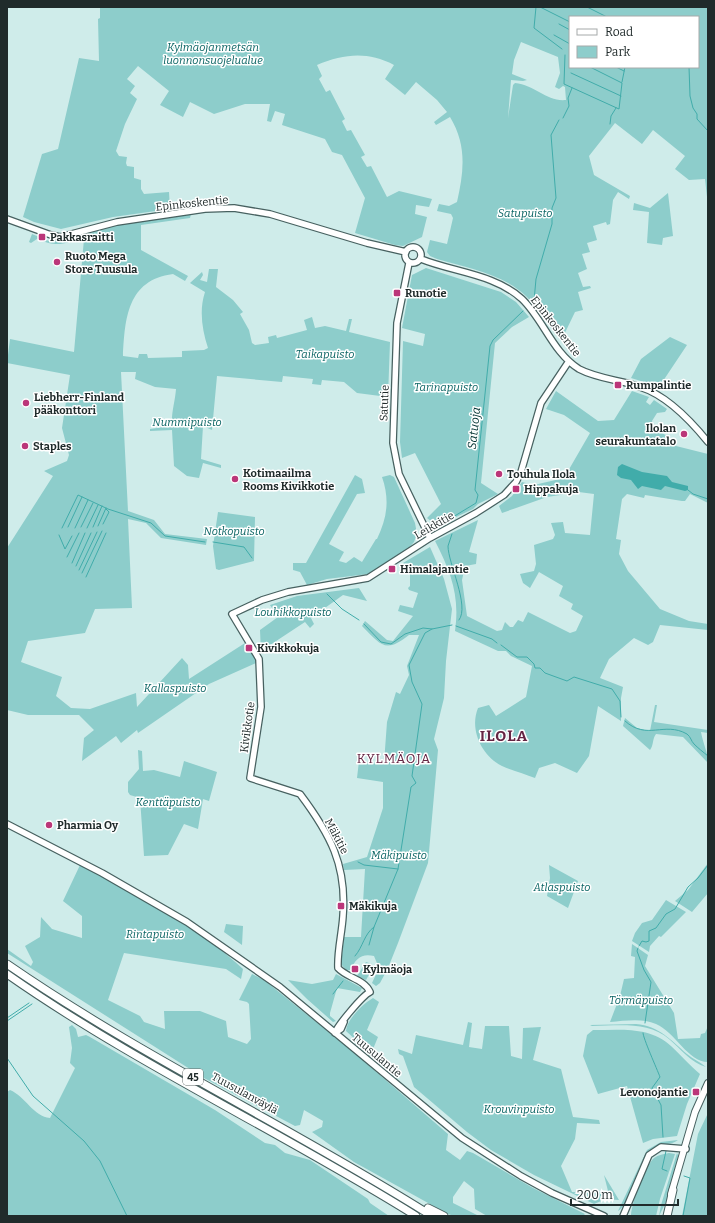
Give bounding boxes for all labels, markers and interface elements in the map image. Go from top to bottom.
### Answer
legend [569,16,699,68]
text: Road [605,25,633,39]
park label: Kylmäojanmetsän luonnonsuojelualue [163,41,263,67]
text: Park [605,45,631,59]
street label: Epinkoskentie [155,193,229,214]
park label: Satupuisto [498,207,552,220]
place label: Pakkasraitti [50,231,114,244]
marker: Pakkasraitti [37,232,47,242]
place label: Ruoto Mega Store Tuusula [65,250,138,276]
marker: Ruoto Mega Store Tuusula [52,257,62,267]
place label: Runotie [405,287,446,300]
marker: Runotie [392,288,402,298]
street label: Epinkoskentie [528,294,583,359]
park label: Taikapuisto [296,348,354,361]
place label: Rumpalintie [626,379,691,392]
marker: Rumpalintie [613,380,623,390]
park label: Tarinapuisto [414,381,478,394]
street label: Satutie [377,385,392,421]
place label: Liebherr-Finland pääkonttori [34,391,124,417]
marker: Liebherr-Finland pääkonttori [21,398,31,408]
water label: Satuoja [465,406,483,450]
park label: Nummipuisto [152,416,222,429]
place label: Ilolan seurakuntatalo [596,422,676,448]
marker: Ilolan seurakuntatalo [679,429,689,439]
place label: Staples [33,440,72,453]
marker: Staples [20,441,30,451]
place label: Kotimaailma Rooms Kivikkotie [243,467,334,493]
place label: Touhula Ilola [507,468,576,481]
marker: Touhula Ilola [494,469,504,479]
marker: Kotimaailma Rooms Kivikkotie [230,474,240,484]
place label: Hippakuja [524,483,579,496]
marker: Hippakuja [511,484,521,494]
street label: Leikkitie [412,509,457,542]
park label: Notkopuisto [203,525,265,538]
place label: Himalajantie [400,563,469,576]
marker: Himalajantie [387,564,397,574]
park label: Louhikkopuisto [254,606,332,619]
place label: Kivikkokuja [257,642,320,655]
marker: Kivikkokuja [244,643,254,653]
park label: Kallaspuisto [144,682,206,695]
street label: Kivikkotie [237,701,257,753]
district label: ILOLA [480,727,528,745]
district label: KYLMÄOJA [357,751,431,766]
park label: Kenttäpuisto [136,796,200,809]
street label: Mäkitie [322,816,351,856]
place label: Pharmia Oy [57,819,119,832]
marker: Pharmia Oy [44,820,54,830]
park label: Mäkipuisto [371,849,427,862]
park label: Atlaspuisto [533,881,590,894]
place label: Mäkikuja [349,900,398,913]
marker: Mäkikuja [336,901,346,911]
park label: Rintapuisto [126,928,184,941]
place label: Kylmäoja [363,963,413,976]
marker: Kylmäoja [350,964,360,974]
park label: Törmäpuisto [609,994,673,1007]
street label: Tuusulantie [349,1031,404,1080]
road number: 45 [183,1069,203,1085]
street label: Tuusulanväylä [209,1070,280,1117]
place label: Levonojantie [620,1086,688,1099]
marker: Levonojantie [691,1087,701,1097]
park label: Krouvinpuisto [484,1103,554,1116]
scale bar [571,1181,678,1207]
text: 200 m [577,1188,613,1202]

